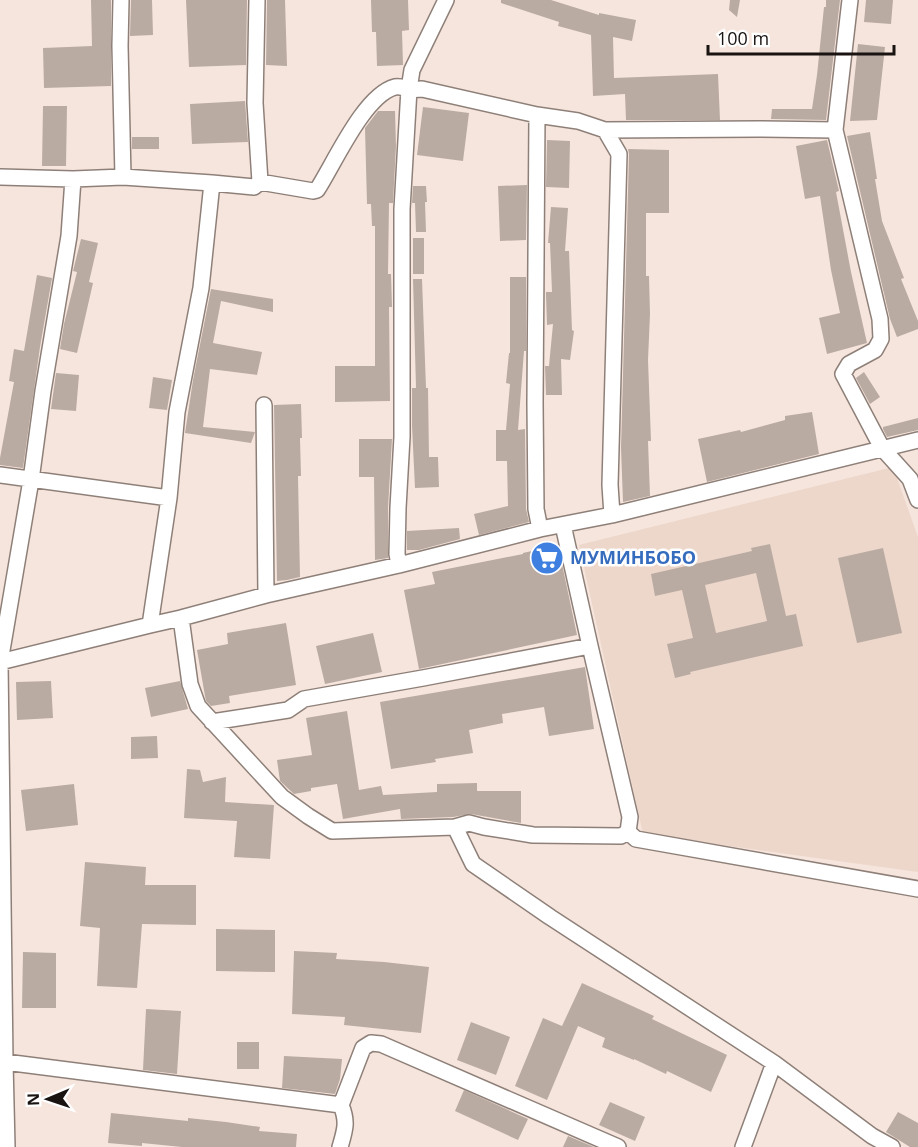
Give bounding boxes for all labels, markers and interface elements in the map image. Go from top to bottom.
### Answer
scale bar [708,18,894,56]
text: 100 m [717,26,769,50]
supermarket icon: МУМИНБОБО [529,540,565,576]
place label: МУМИНБОБО [570,545,696,569]
north arrow [18,1069,78,1129]
text: N [22,1093,44,1106]

